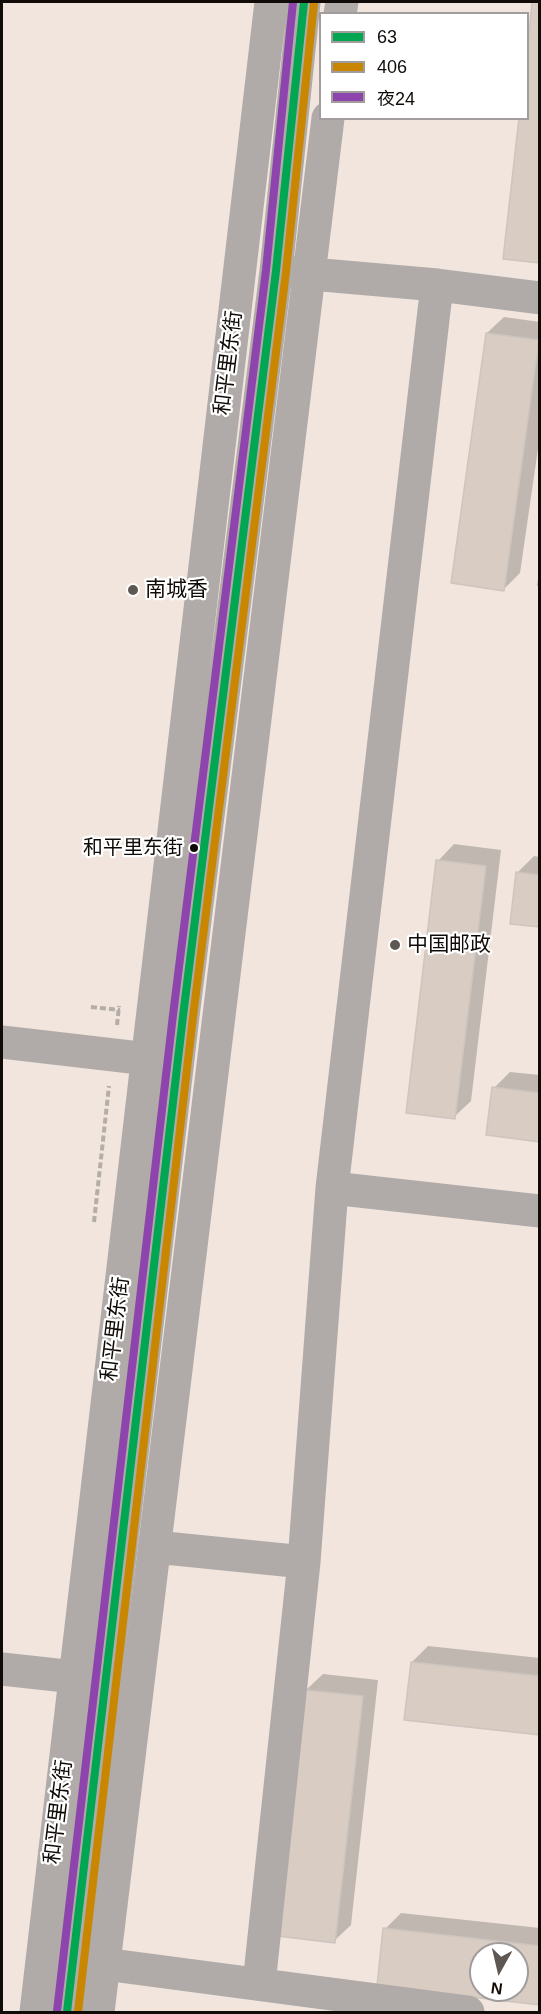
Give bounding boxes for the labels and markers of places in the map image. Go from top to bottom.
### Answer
place label: 南城香 [145,577,208,603]
marker: 南城香 [126,583,140,597]
place label: 和平里东街 [83,836,183,860]
marker: 和平里东街 [188,842,200,854]
place label: 中国邮政 [407,932,491,958]
marker: 中国邮政 [388,938,402,952]

